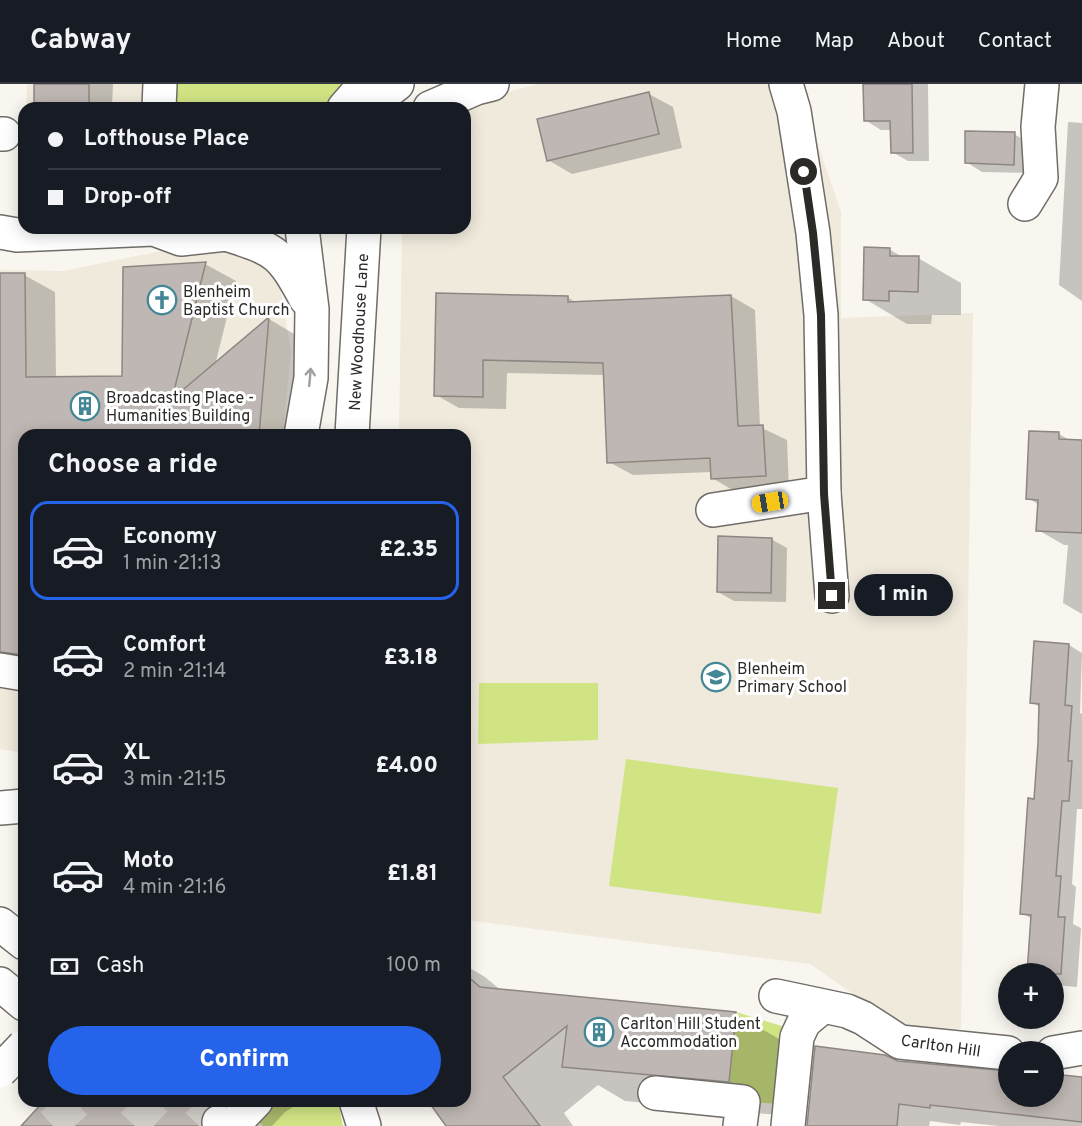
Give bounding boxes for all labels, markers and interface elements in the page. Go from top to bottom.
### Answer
text: Cabway [30,23,131,59]
text: Home [726,28,782,55]
text: Map [815,28,854,55]
text: About [887,28,945,55]
text: Contact [978,28,1052,55]
text: Lofthouse Place [84,126,249,153]
route start [790,158,817,185]
text: Drop-off [84,184,171,211]
street label: New Woodhouse Lane [346,253,374,411]
place label: Blenheim Baptist Church [183,283,289,321]
church icon: Blenheim Baptist Church [146,284,178,316]
one-way arrow [305,368,316,388]
place label: Broadcasting Place - Humanities Building [106,389,254,427]
building icon: Broadcasting Place - Humanities Building [69,390,101,422]
text: Choose a ride [48,448,218,482]
car [751,490,789,514]
icon: car [51,524,105,578]
text: Economy [123,524,217,551]
text: £2.35 [379,537,438,564]
text: 1 min · 21:13 [123,551,222,577]
callout: 1 min [853,575,952,617]
route end [818,582,845,609]
text: 1 min [879,582,928,608]
icon: car [51,632,105,686]
text: Comfort [123,632,206,659]
text: £3.18 [384,645,438,672]
text: 2 min · 21:14 [123,659,226,685]
place label: Blenheim Primary School [737,660,847,698]
school or university icon: Blenheim Primary School [700,661,732,693]
icon: car [51,740,105,794]
text: XL [123,740,150,767]
text: £4.00 [376,753,438,780]
text: 3 min · 21:15 [123,767,227,793]
icon: car [51,848,105,902]
text: Moto [123,848,174,875]
text: £1.81 [387,861,438,888]
text: 4 min · 21:16 [123,875,226,901]
icon: cash [48,950,81,983]
text: Cash [96,953,145,980]
text: 100 m [386,953,441,979]
map controls [998,963,1064,1107]
button: + [998,963,1064,1029]
place label: Carlton Hill Student Accommodation [620,1015,761,1053]
building icon: Carlton Hill Student Accommodation [583,1016,615,1048]
button: Confirm [48,1026,441,1095]
street label: Carlton Hill [899,1031,982,1062]
button: − [998,1041,1064,1107]

